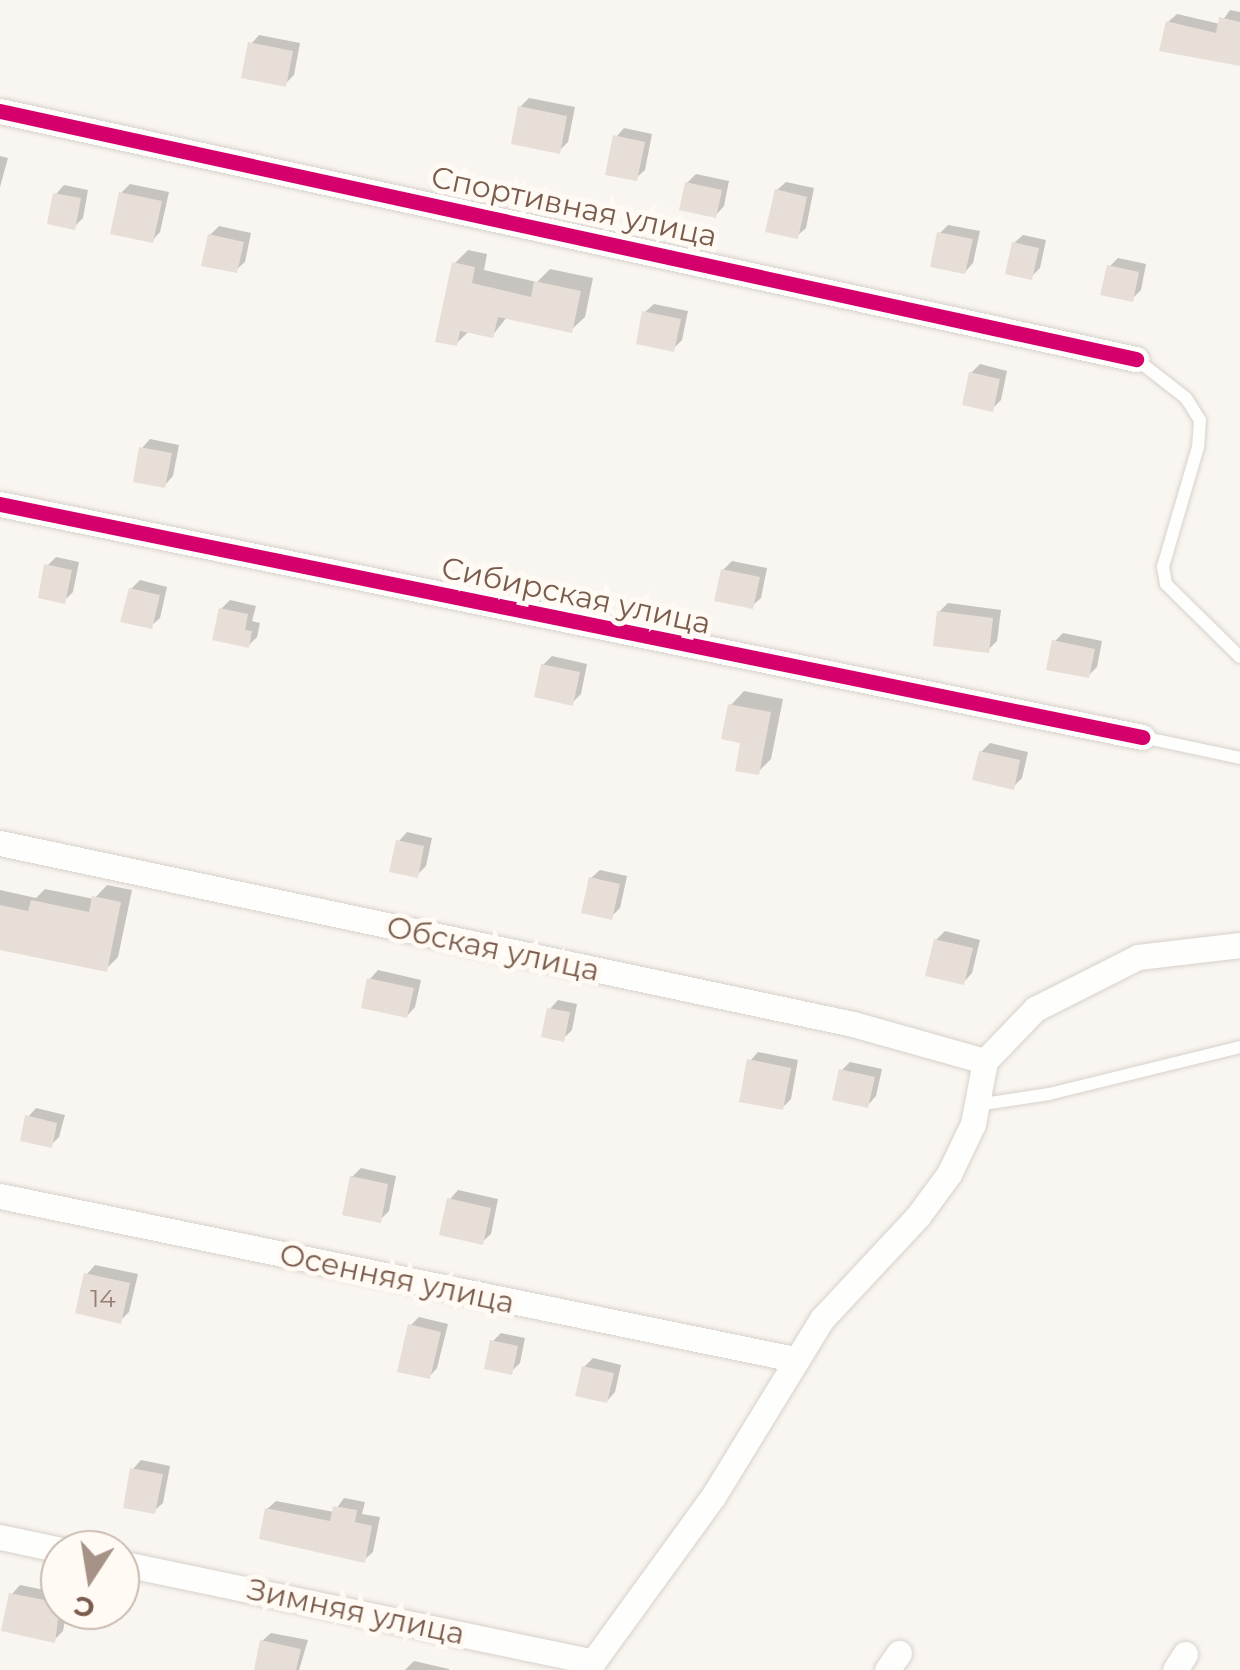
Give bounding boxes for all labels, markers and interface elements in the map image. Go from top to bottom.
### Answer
street label: Спортивная улица [428,159,720,255]
street label: Сибирская улица [438,550,714,642]
street label: Обская улица [383,909,603,989]
street label: Осенняя улица [276,1237,518,1321]
house number: 14 [90,1283,116,1313]
north arrow [40,1530,140,1630]
street label: Зимняя улица [244,1571,468,1653]
text: С [71,1589,98,1626]

